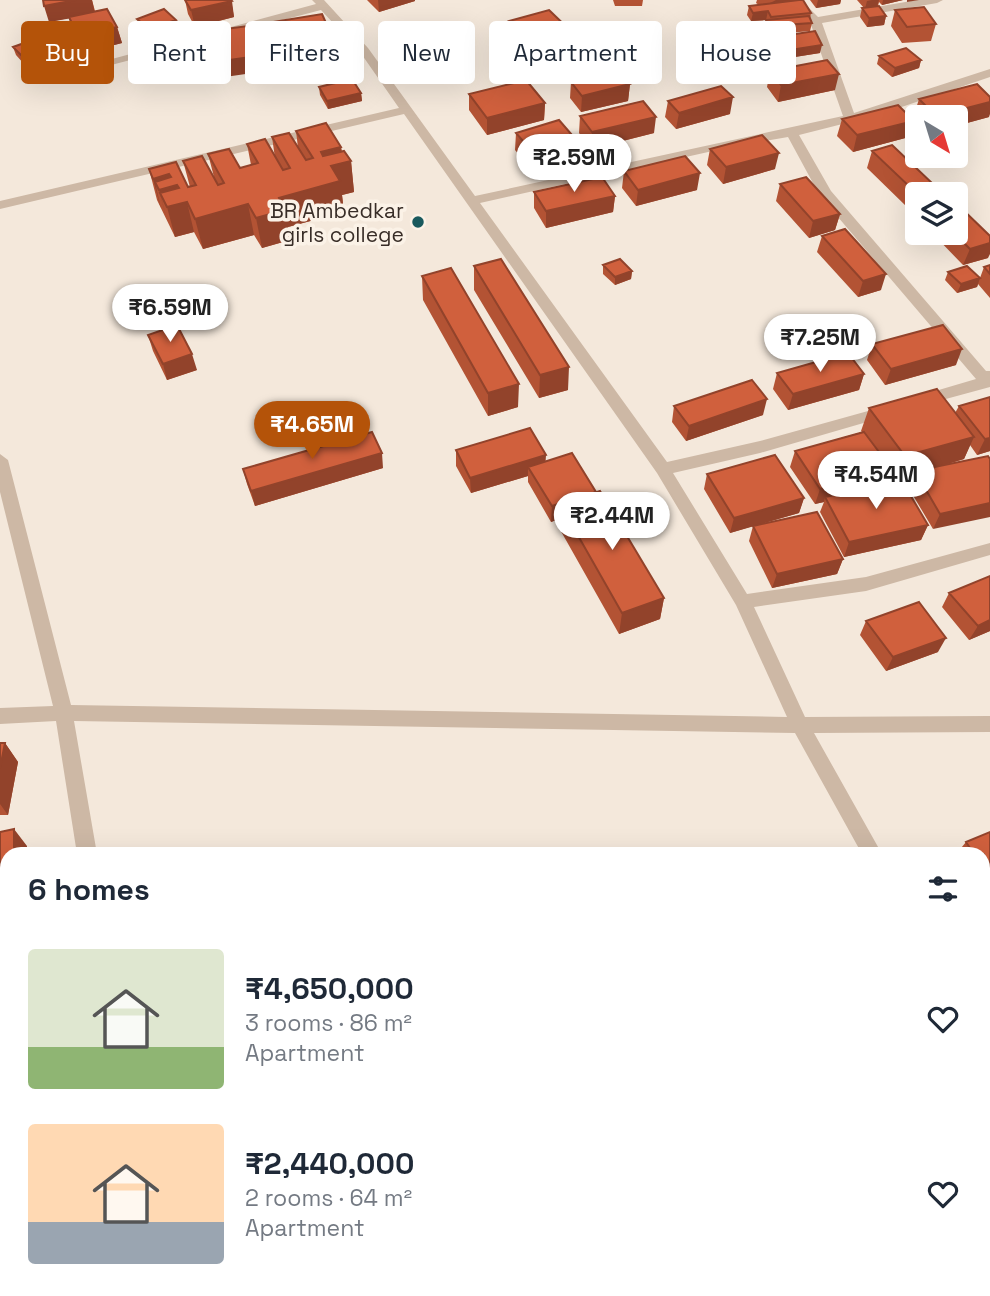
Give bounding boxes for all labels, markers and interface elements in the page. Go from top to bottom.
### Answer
chip: Buy [21,21,114,84]
chip: Rent [128,21,231,84]
chip: Filters [245,21,364,84]
chip: New [378,21,475,84]
chip: Apartment [489,21,662,84]
chip: House [676,21,796,84]
north arrow [905,105,968,168]
map controls [905,105,968,245]
pin: ₹2.59M [517,134,631,194]
text: ₹2.59M [532,142,616,172]
button: layers [905,182,968,245]
place label: BR Ambedkar girls college [270,197,404,248]
marker: BR Ambedkar girls college [410,214,426,230]
pin: ₹6.59M [113,284,227,344]
text: ₹6.59M [128,292,212,322]
pin: ₹7.25M [763,314,877,374]
text: ₹7.25M [780,322,860,352]
pin: ₹4.65M [255,402,369,461]
text: ₹4.65M [270,409,354,439]
pin: ₹4.54M [819,452,933,511]
text: ₹4.54M [834,459,918,489]
pin: ₹2.44M [555,492,669,552]
text: ₹2.44M [570,500,654,530]
text: 6 homes [28,870,150,909]
icon: filters [924,870,962,908]
text: ₹4,650,000 [245,969,414,1008]
icon: home [84,977,168,1061]
icon: heart [924,1000,962,1038]
text: 3 rooms · 86 m² [245,1008,412,1038]
text: Apartment [245,1038,365,1068]
text: ₹2,440,000 [245,1144,414,1183]
icon: home [84,1152,168,1236]
icon: heart [924,1175,962,1213]
text: 2 rooms · 64 m² [245,1183,412,1213]
text: Apartment [245,1213,365,1243]

